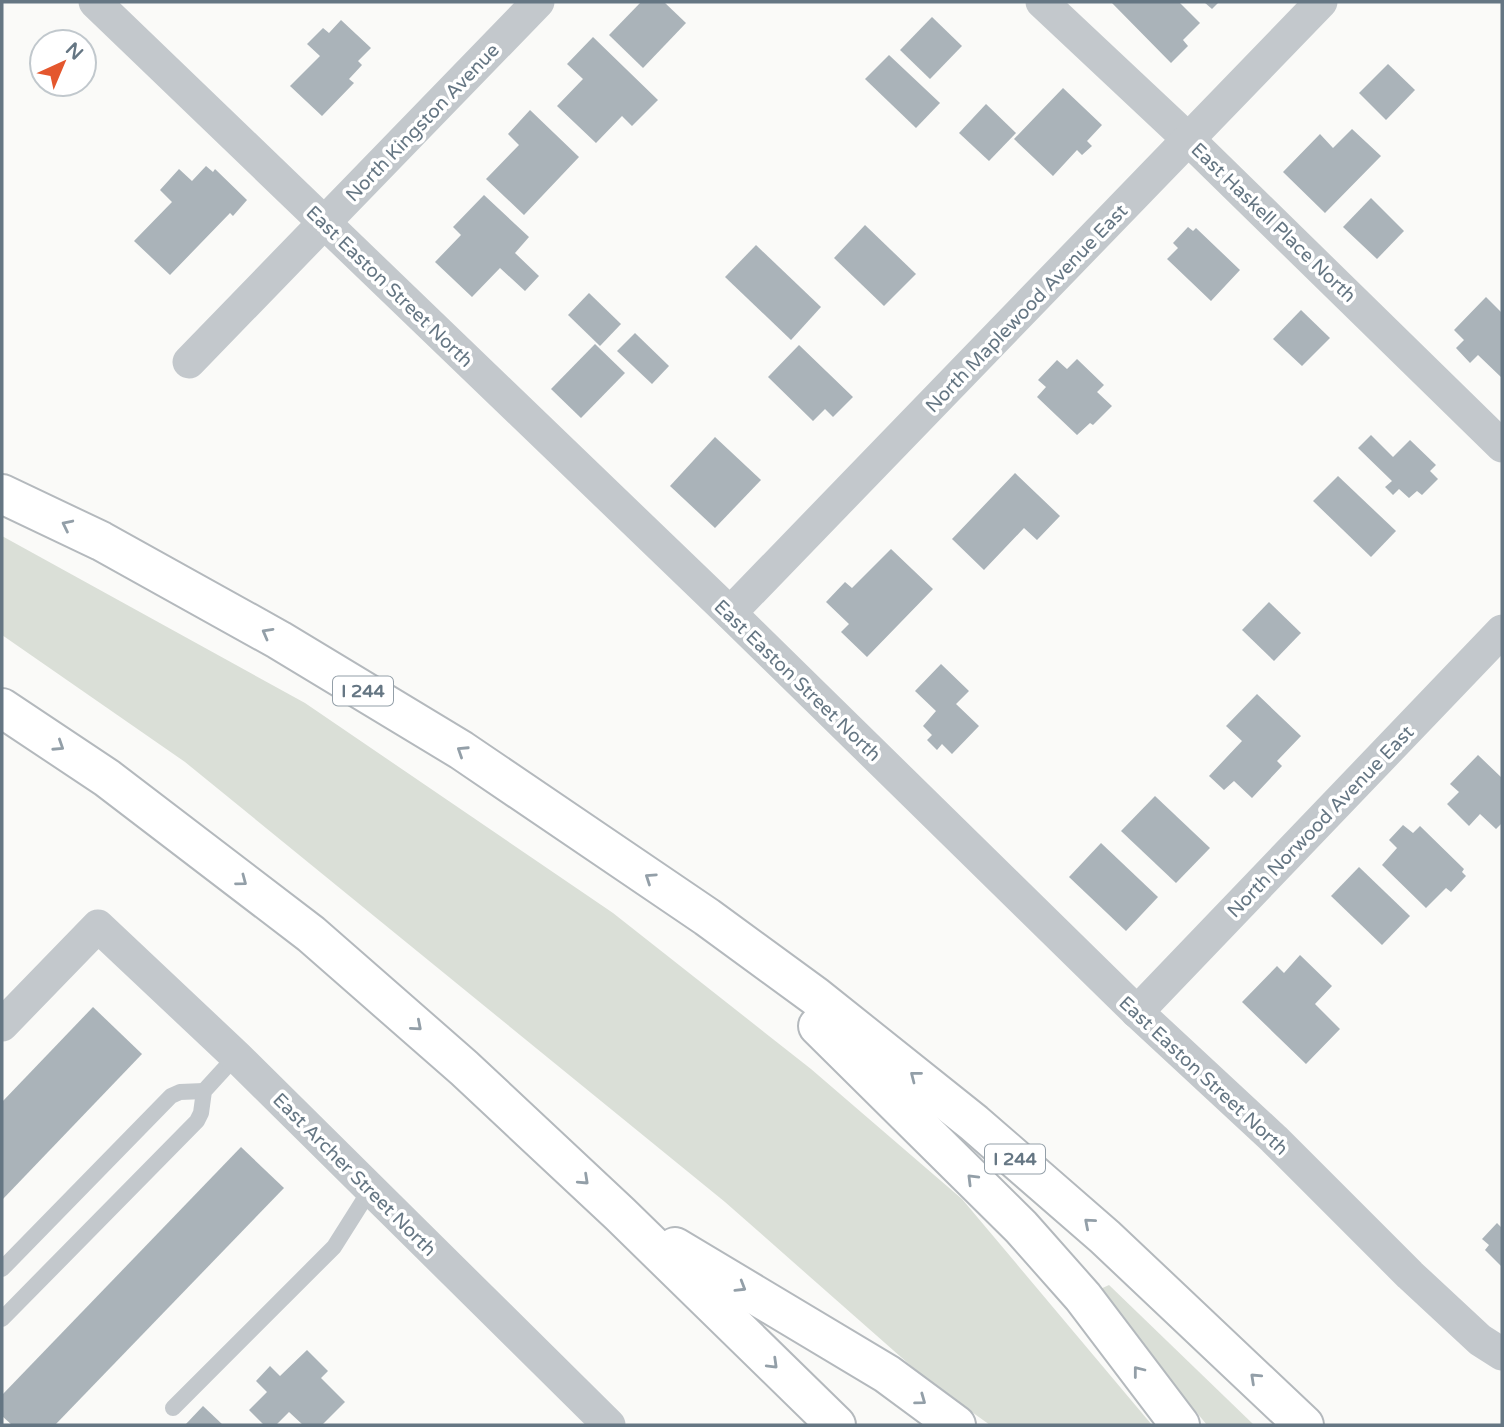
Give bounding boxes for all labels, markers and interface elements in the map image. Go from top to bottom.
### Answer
north arrow [28,28,98,98]
text: N [61,38,87,65]
street label: North Kingston Avenue [342,39,504,206]
street label: East Haskell Place North [1187,138,1360,307]
street label: North Maplewood Avenue East [921,200,1132,417]
street label: East Easton Street North [302,201,477,372]
one-way arrow [62,519,74,533]
street label: East Easton Street North [710,595,885,766]
one-way arrow [262,628,274,641]
road number: I 244 [333,676,393,706]
street label: North Norwood Avenue East [1223,721,1418,922]
one-way arrow [51,738,64,751]
one-way arrow [457,746,470,759]
one-way arrow [234,872,246,885]
one-way arrow [645,874,658,886]
street label: East Easton Street North [1114,992,1292,1160]
one-way arrow [408,1018,421,1030]
one-way arrow [910,1072,923,1084]
street label: East Archer Street North [268,1089,440,1261]
road number: I 244 [985,1144,1045,1174]
one-way arrow [576,1172,589,1185]
one-way arrow [967,1174,980,1187]
one-way arrow [1084,1219,1097,1231]
one-way arrow [734,1278,747,1291]
one-way arrow [765,1356,778,1369]
one-way arrow [1134,1367,1147,1379]
one-way arrow [1250,1374,1263,1387]
one-way arrow [913,1392,926,1404]

